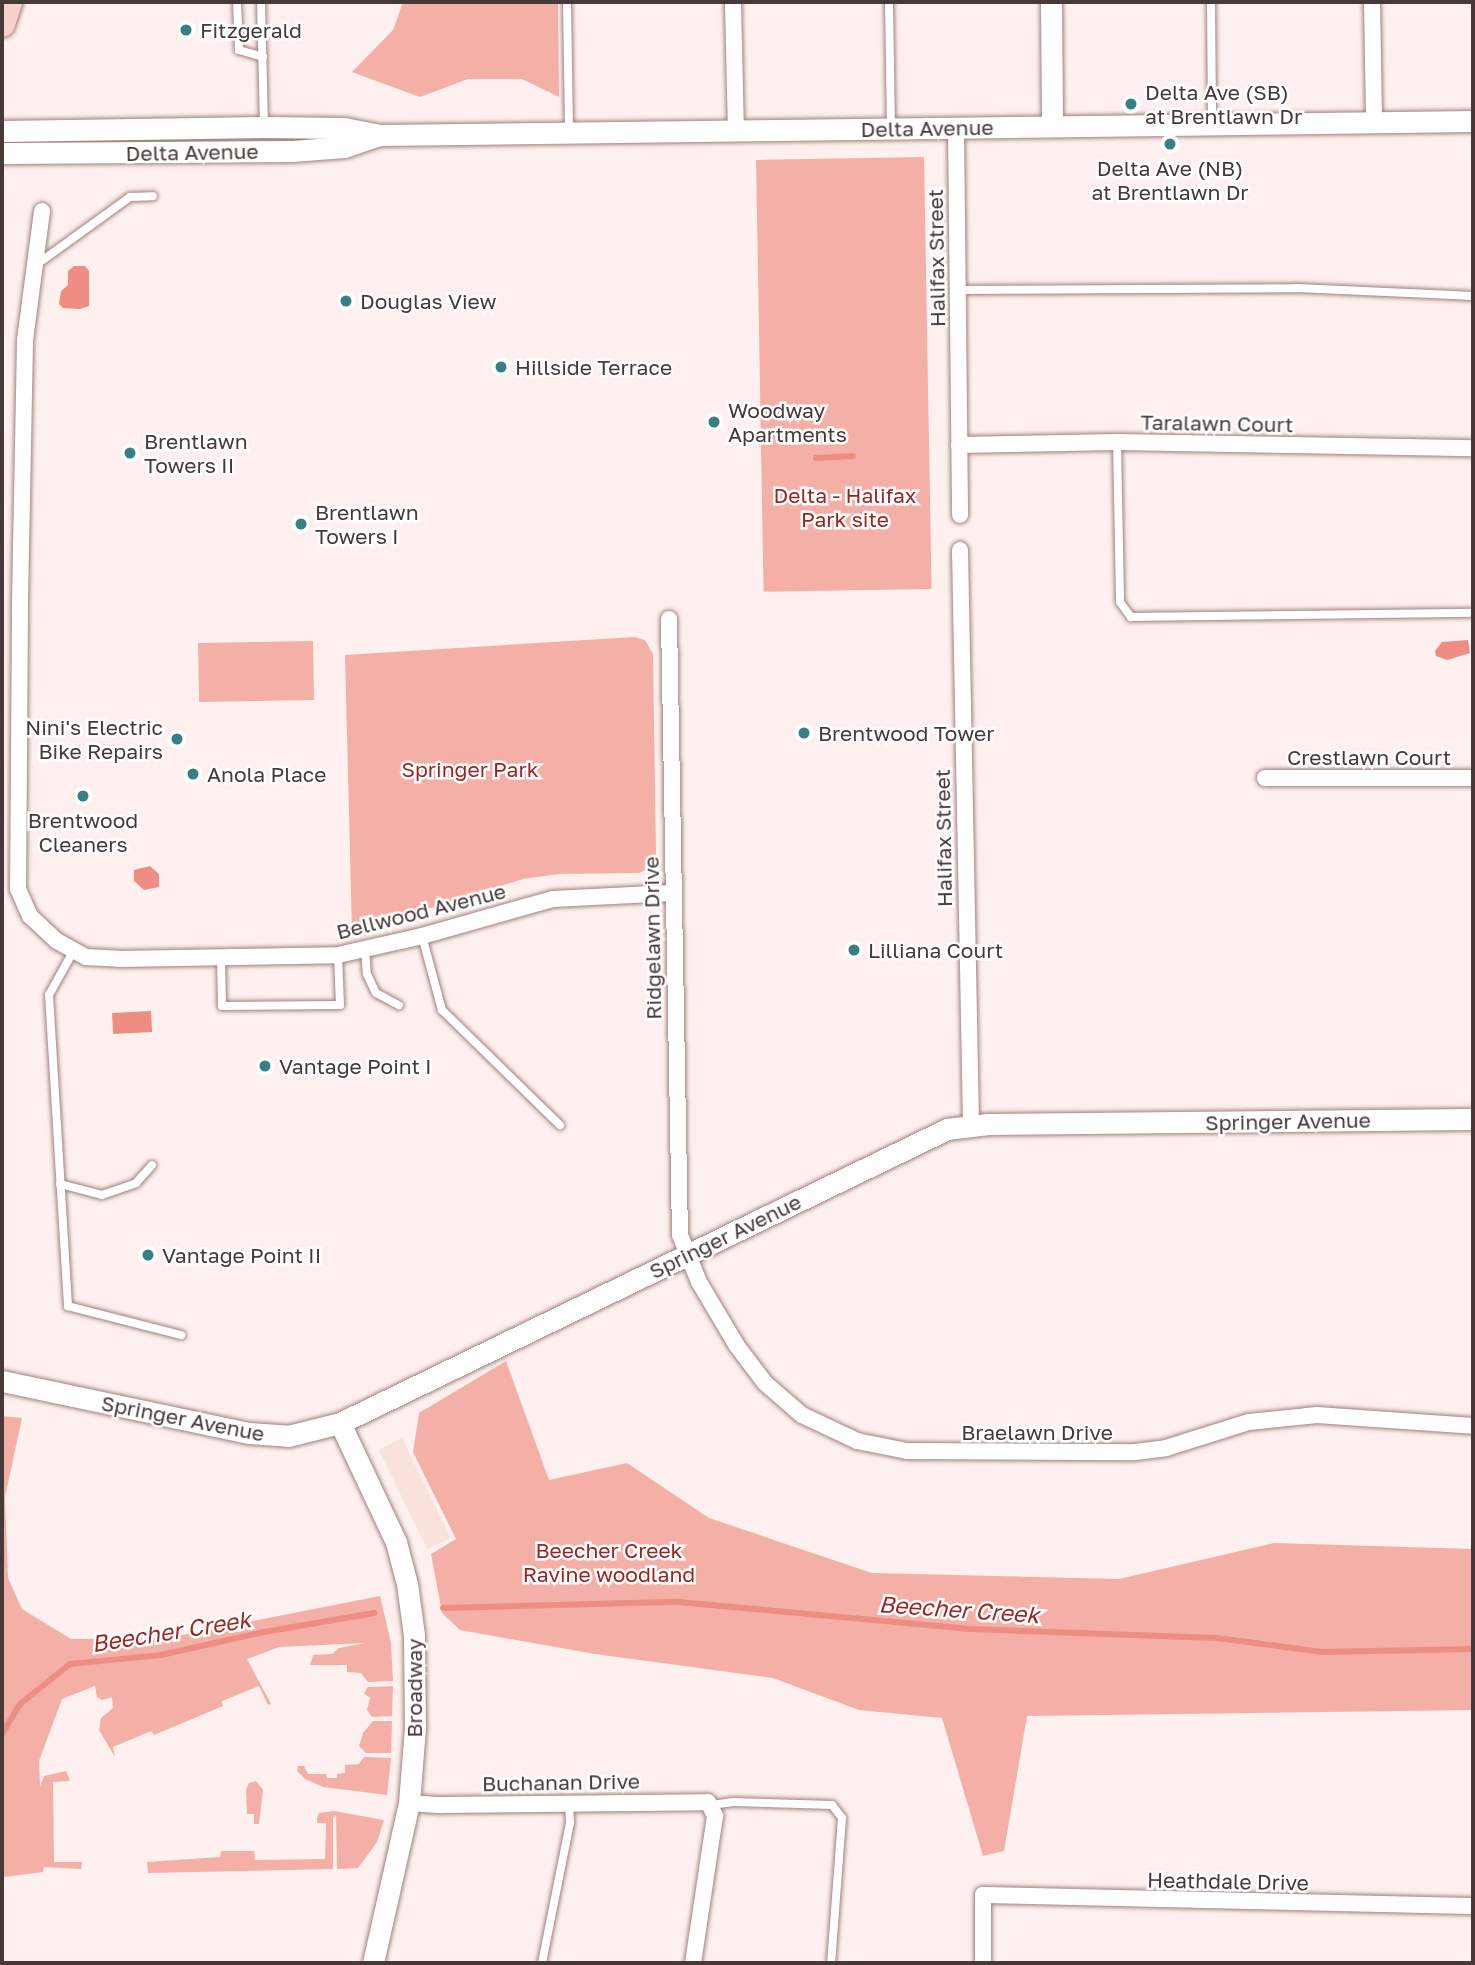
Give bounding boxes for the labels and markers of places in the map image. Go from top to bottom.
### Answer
place label: Fitzgerald [200,17,302,43]
marker: Fitzgerald [178,22,194,38]
place label: Delta Ave (SB) at Brentlawn Dr [1145,79,1302,129]
marker: Delta Ave (SB) at Brentlawn Dr [1123,96,1139,112]
marker: Delta Ave (NB) at Brentlawn Dr [1162,136,1178,152]
place label: Delta Ave (NB) at Brentlawn Dr [1091,155,1249,205]
place label: Douglas View [360,288,497,314]
marker: Douglas View [338,293,354,309]
place label: Hillside Terrace [515,354,672,380]
marker: Hillside Terrace [493,359,509,375]
place label: Woodway Apartments [728,397,847,447]
marker: Woodway Apartments [706,414,722,430]
place label: Brentlawn Towers II [144,428,248,478]
marker: Brentlawn Towers II [122,445,138,461]
place label: Brentlawn Towers I [315,499,419,549]
marker: Brentlawn Towers I [293,516,309,532]
place label: Nini's Electric Bike Repairs [25,714,163,764]
place label: Brentwood Tower [818,720,994,746]
marker: Brentwood Tower [796,725,812,741]
marker: Nini's Electric Bike Repairs [169,731,185,747]
place label: Anola Place [207,761,326,787]
marker: Anola Place [185,766,201,782]
marker: Brentwood Cleaners [75,788,91,804]
place label: Brentwood Cleaners [28,807,138,857]
place label: Lilliana Court [868,937,1003,963]
marker: Lilliana Court [846,942,862,958]
place label: Vantage Point I [279,1053,432,1079]
marker: Vantage Point I [257,1058,273,1074]
place label: Vantage Point II [162,1242,321,1268]
marker: Vantage Point II [140,1247,156,1263]

